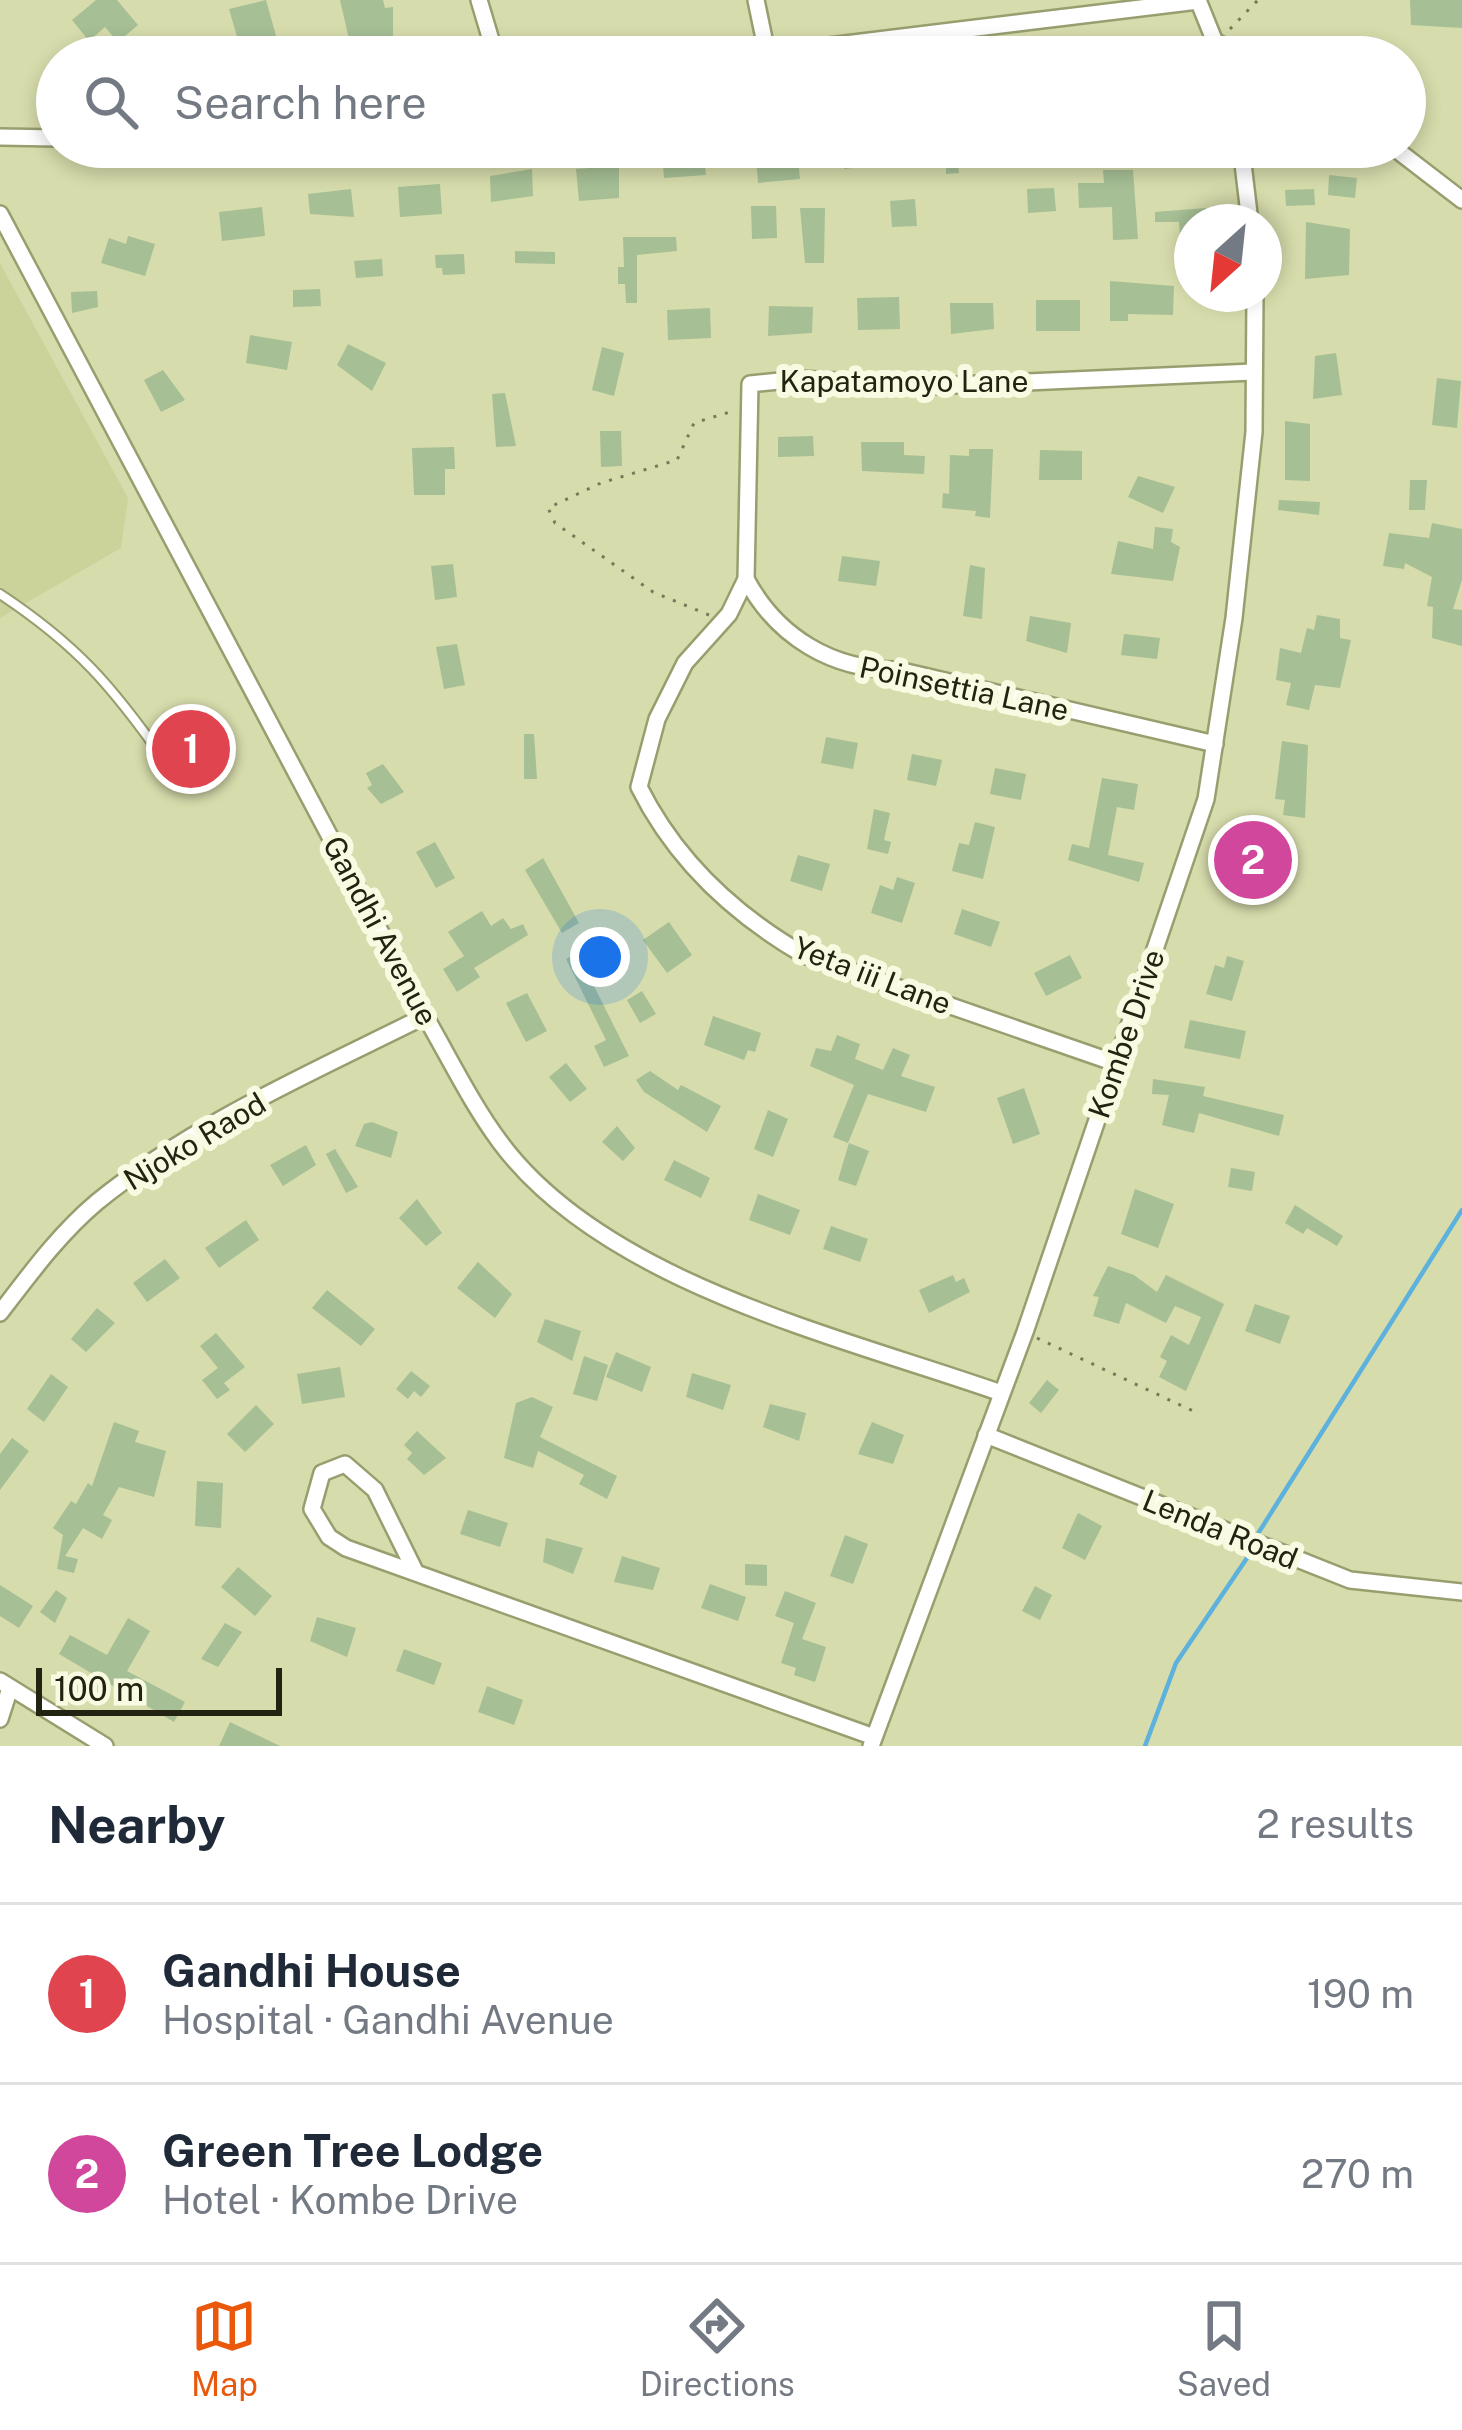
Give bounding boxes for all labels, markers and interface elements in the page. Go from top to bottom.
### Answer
search box [36,36,1426,168]
icon: search [78,69,144,135]
text: Search here [174,76,427,129]
north arrow [1174,204,1282,312]
street label: Kapatamoyo Lane [780,363,1028,399]
street label: Poinsettia Lane [856,648,1072,728]
pin: 1 [152,704,230,794]
pin: 2 [1214,815,1292,905]
street label: Gandhi Avenue [316,830,446,1031]
your location [570,927,630,987]
street label: Yeta iii Lane [789,929,956,1022]
street label: Kombe Drive [1080,944,1172,1123]
street label: Njoko Raod [117,1085,272,1198]
street label: Lenda Road [1138,1482,1303,1576]
scale bar [36,1662,282,1715]
text: 100 m [54,1670,144,1708]
text: Nearby [48,1795,225,1854]
text: 2 results [1257,1801,1414,1847]
text: Gandhi House [162,1944,461,1997]
text: 1 [79,1971,95,2017]
text: 190 m [1307,1971,1414,2017]
text: Hospital · Gandhi Avenue [162,1997,614,2043]
text: Green Tree Lodge [162,2124,543,2177]
text: 2 [75,2151,99,2197]
text: 270 m [1301,2151,1414,2197]
text: Hotel · Kombe Drive [162,2177,518,2223]
tab: Map [191,2293,258,2403]
tab: Directions [640,2293,795,2403]
tab: Saved [1177,2293,1271,2403]

